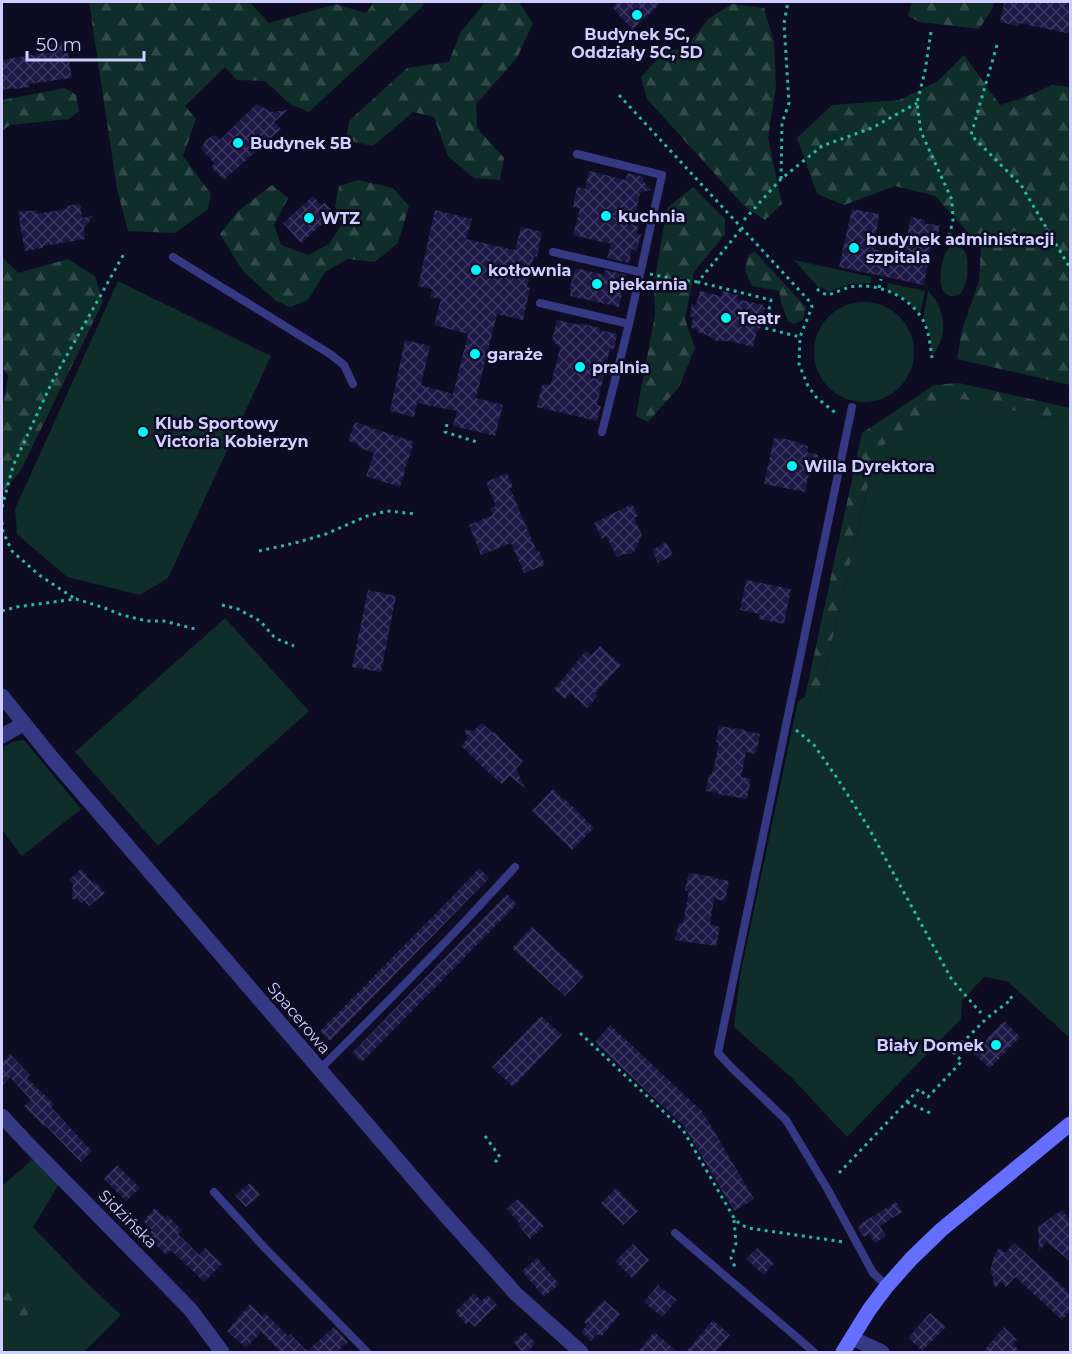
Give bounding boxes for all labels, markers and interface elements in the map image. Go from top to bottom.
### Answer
marker: Budynek 5C, Oddziały 5C, 5D [630,8,644,22]
scale bar [27,24,144,62]
place label: Budynek 5C, Oddziały 5C, 5D [571,25,703,62]
text: 50 m [36,34,82,56]
place label: Budynek 5B [250,134,352,153]
marker: Budynek 5B [231,136,245,150]
place label: kuchnia [618,207,685,226]
place label: WTZ [321,209,360,228]
marker: kuchnia [599,209,613,223]
marker: WTZ [302,211,316,225]
place label: budynek administracji szpitala [866,230,1054,267]
marker: budynek administracji szpitala [847,241,861,255]
place label: kotłownia [488,261,571,280]
marker: kotłownia [469,263,483,277]
place label: piekarnia [609,275,688,294]
marker: piekarnia [590,277,604,291]
place label: Teatr [738,309,781,328]
marker: Teatr [719,311,733,325]
place label: garaże [487,345,543,364]
marker: garaże [468,347,482,361]
place label: pralnia [592,358,650,377]
marker: pralnia [573,360,587,374]
place label: Klub Sportowy Victoria Kobierzyn [154,414,308,451]
marker: Klub Sportowy Victoria Kobierzyn [136,425,150,439]
place label: Willa Dyrektora [804,457,935,476]
marker: Willa Dyrektora [785,459,799,473]
street label: Spacerowa [264,978,334,1058]
place label: Biały Domek [876,1036,985,1055]
marker: Biały Domek [989,1038,1003,1052]
street label: Sidzińska [95,1186,161,1252]

